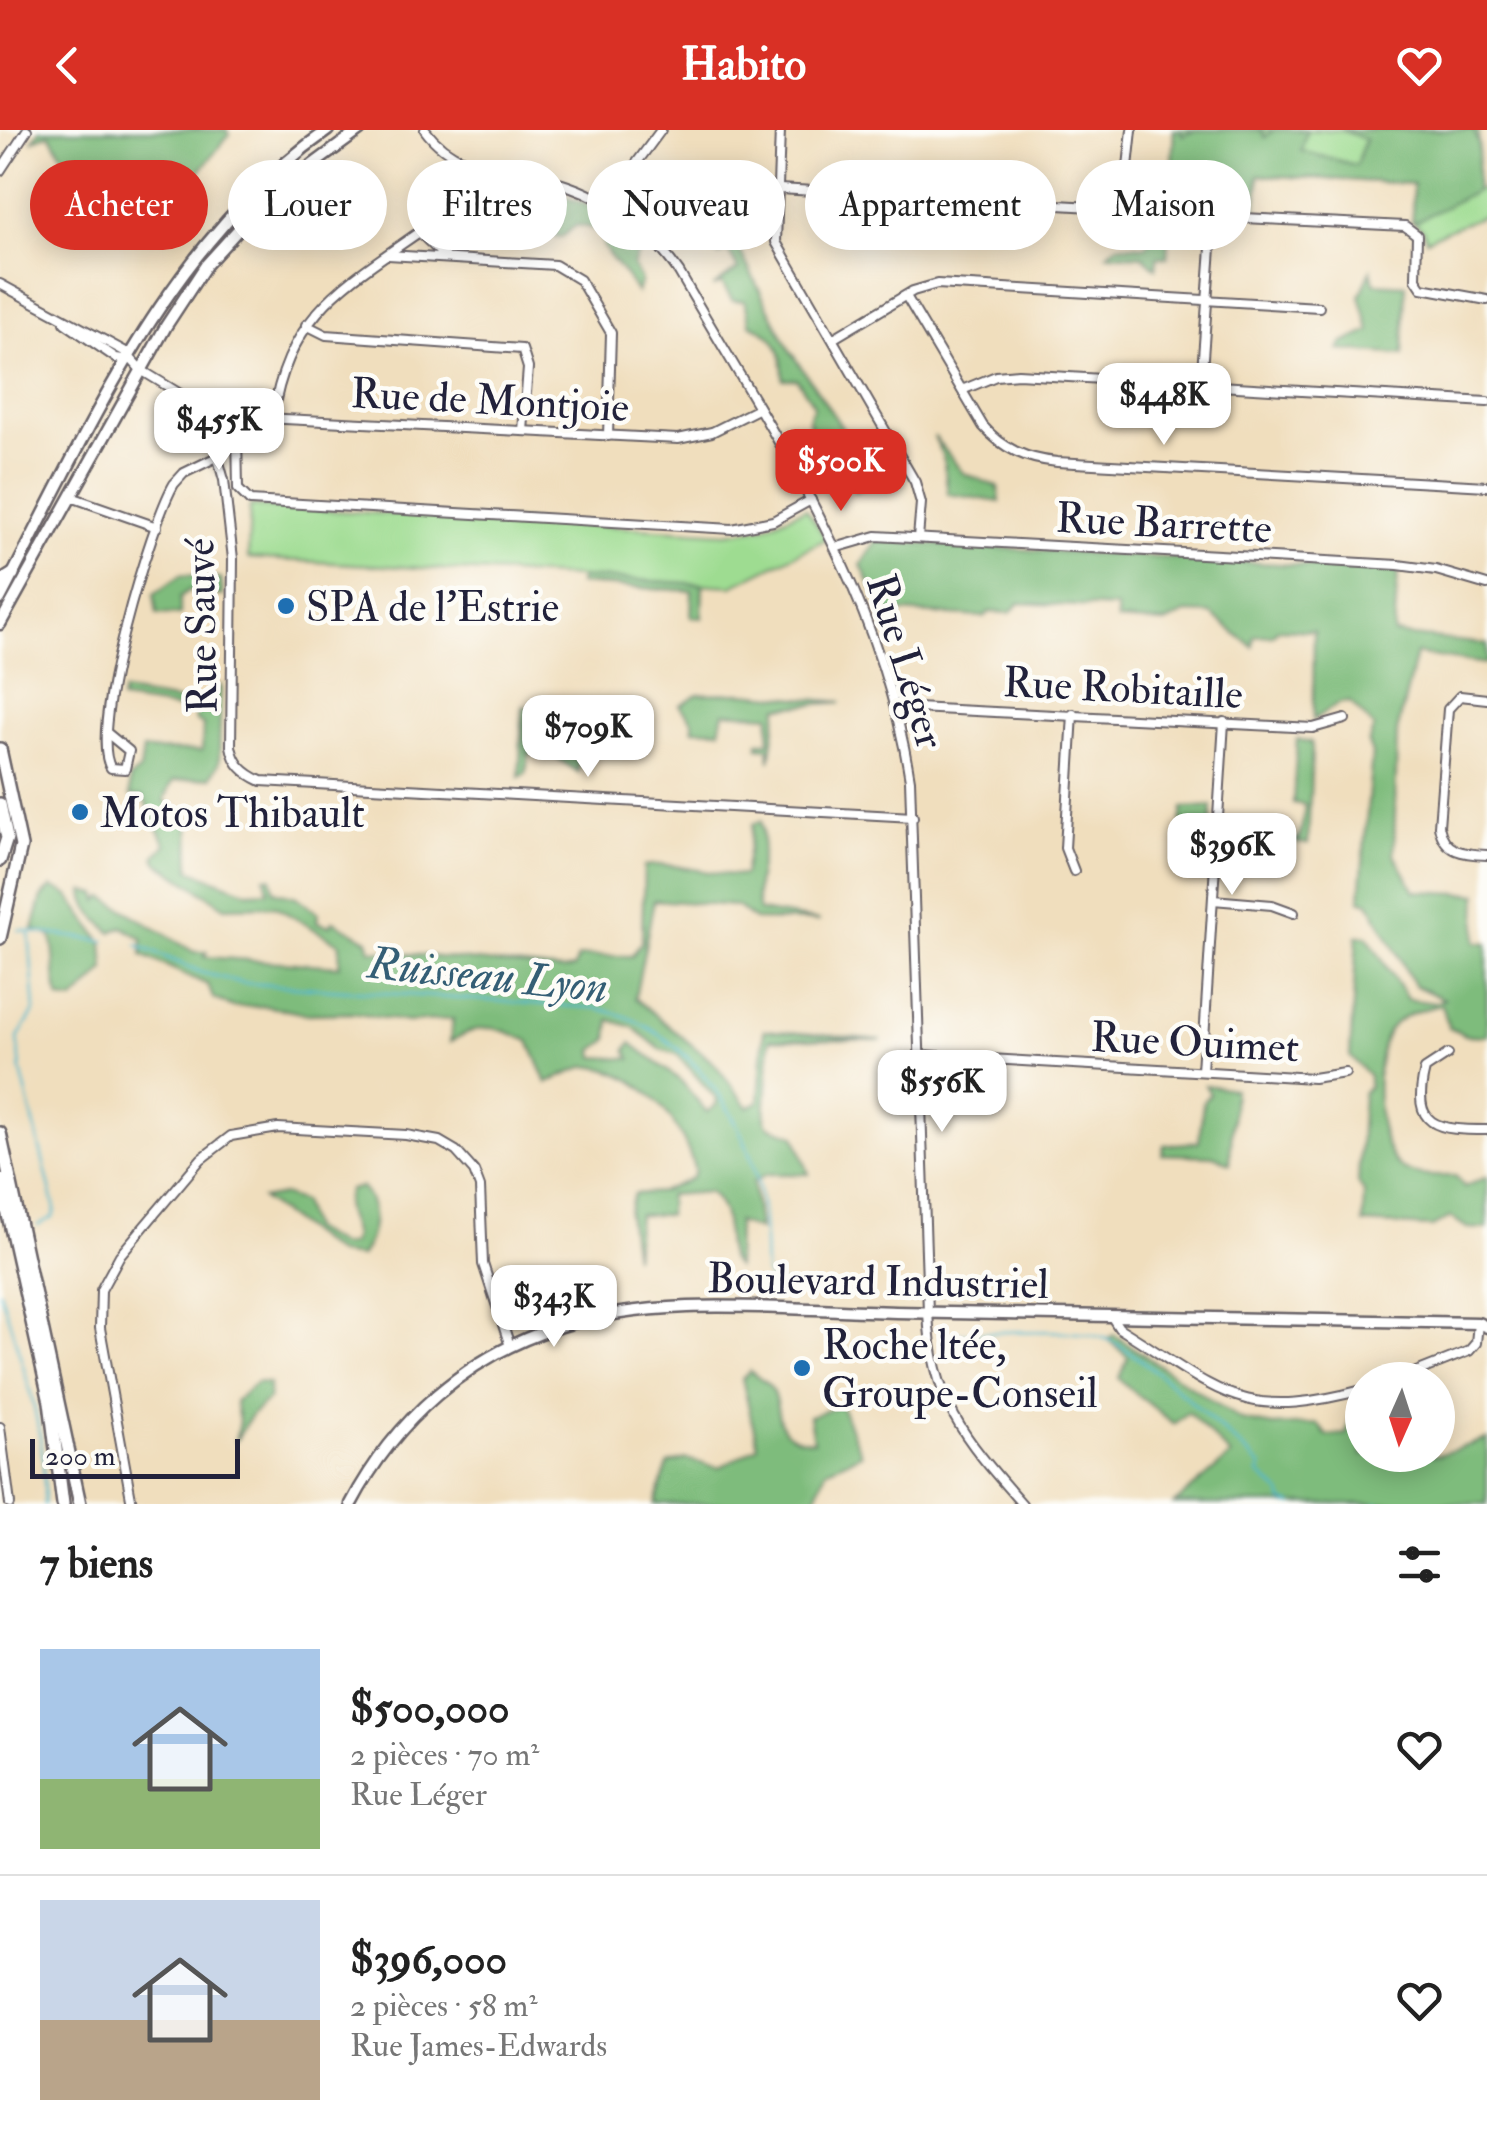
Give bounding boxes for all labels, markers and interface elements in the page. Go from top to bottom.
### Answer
text: Habito [681,37,806,93]
icon: back [40,38,95,93]
icon: heart [1392,38,1447,93]
chip: Acheter [30,160,208,250]
chip: Louer [228,160,387,250]
chip: Filtres [407,160,567,250]
chip: Nouveau [587,160,785,250]
chip: Appartement [805,160,1056,250]
chip: Maison [1076,160,1251,250]
pin: $448K [1094,363,1234,448]
street label: Rue de Montjoie [350,368,630,434]
text: $448K [1119,375,1209,415]
pin: $455K [149,388,289,473]
text: $455K [176,400,262,440]
pin: $500K [771,429,911,514]
text: $500K [797,441,885,481]
street label: Rue Barrette [1055,492,1273,556]
street label: Rue Sauvé [174,537,230,714]
street label: Rue Léger [854,568,956,755]
place label: SPA de l'Estrie [306,582,559,634]
marker: SPA de l'Estrie [275,595,297,617]
street label: Rue Robitaille [1002,657,1244,721]
pin: $709K [518,695,658,780]
text: $709K [544,707,632,747]
place label: Motos Thibault [100,788,365,840]
marker: Motos Thibault [69,801,91,823]
pin: $396K [1162,813,1302,898]
text: $396K [1189,825,1275,865]
water label: Ruisseau Lyon [364,935,611,1016]
street label: Rue Ouimet [1089,1012,1300,1074]
pin: $556K [872,1050,1012,1135]
text: $556K [900,1062,984,1102]
street label: Boulevard Industriel [707,1253,1049,1311]
pin: $343K [484,1265,624,1350]
text: $343K [513,1277,595,1317]
place label: Roche ltée, Groupe-Conseil [822,1320,1098,1420]
marker: Roche ltée, Groupe-Conseil [791,1357,813,1379]
north arrow [1345,1362,1455,1472]
map controls [1345,1362,1455,1472]
scale bar [30,1434,240,1478]
text: 200 m [45,1439,116,1474]
icon: filters [1392,1537,1447,1592]
text: 7 biens [40,1538,153,1590]
text: $500,000 [350,1683,510,1735]
icon: home [120,1689,240,1809]
icon: heart [1392,1722,1447,1777]
text: 2 pièces · 70 m² [350,1735,539,1775]
text: Rue Léger [350,1775,487,1815]
text: $396,000 [350,1934,507,1986]
icon: home [120,1940,240,2060]
icon: heart [1392,1973,1447,2028]
text: 2 pièces · 58 m² [350,1986,537,2026]
text: Rue James-Edwards [350,2026,607,2066]

